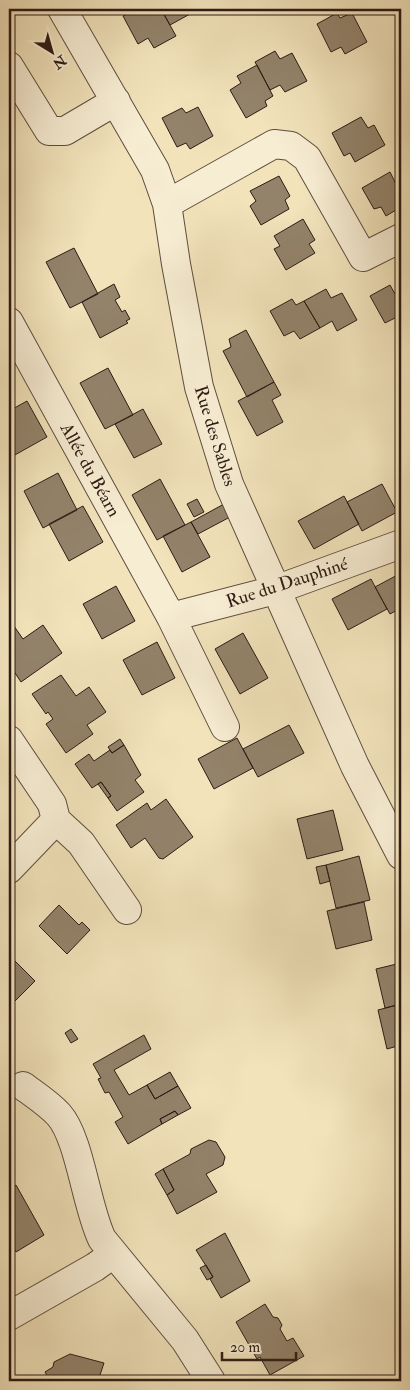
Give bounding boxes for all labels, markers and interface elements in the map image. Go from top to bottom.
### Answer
north arrow [28,28,78,78]
text: N [49,51,70,73]
street label: Rue des Sables [189,383,241,489]
street label: Allée du Béarn [54,418,125,521]
street label: Rue du Dauphiné [223,552,351,614]
scale bar [222,1330,296,1362]
text: 20 m [230,1338,260,1357]

